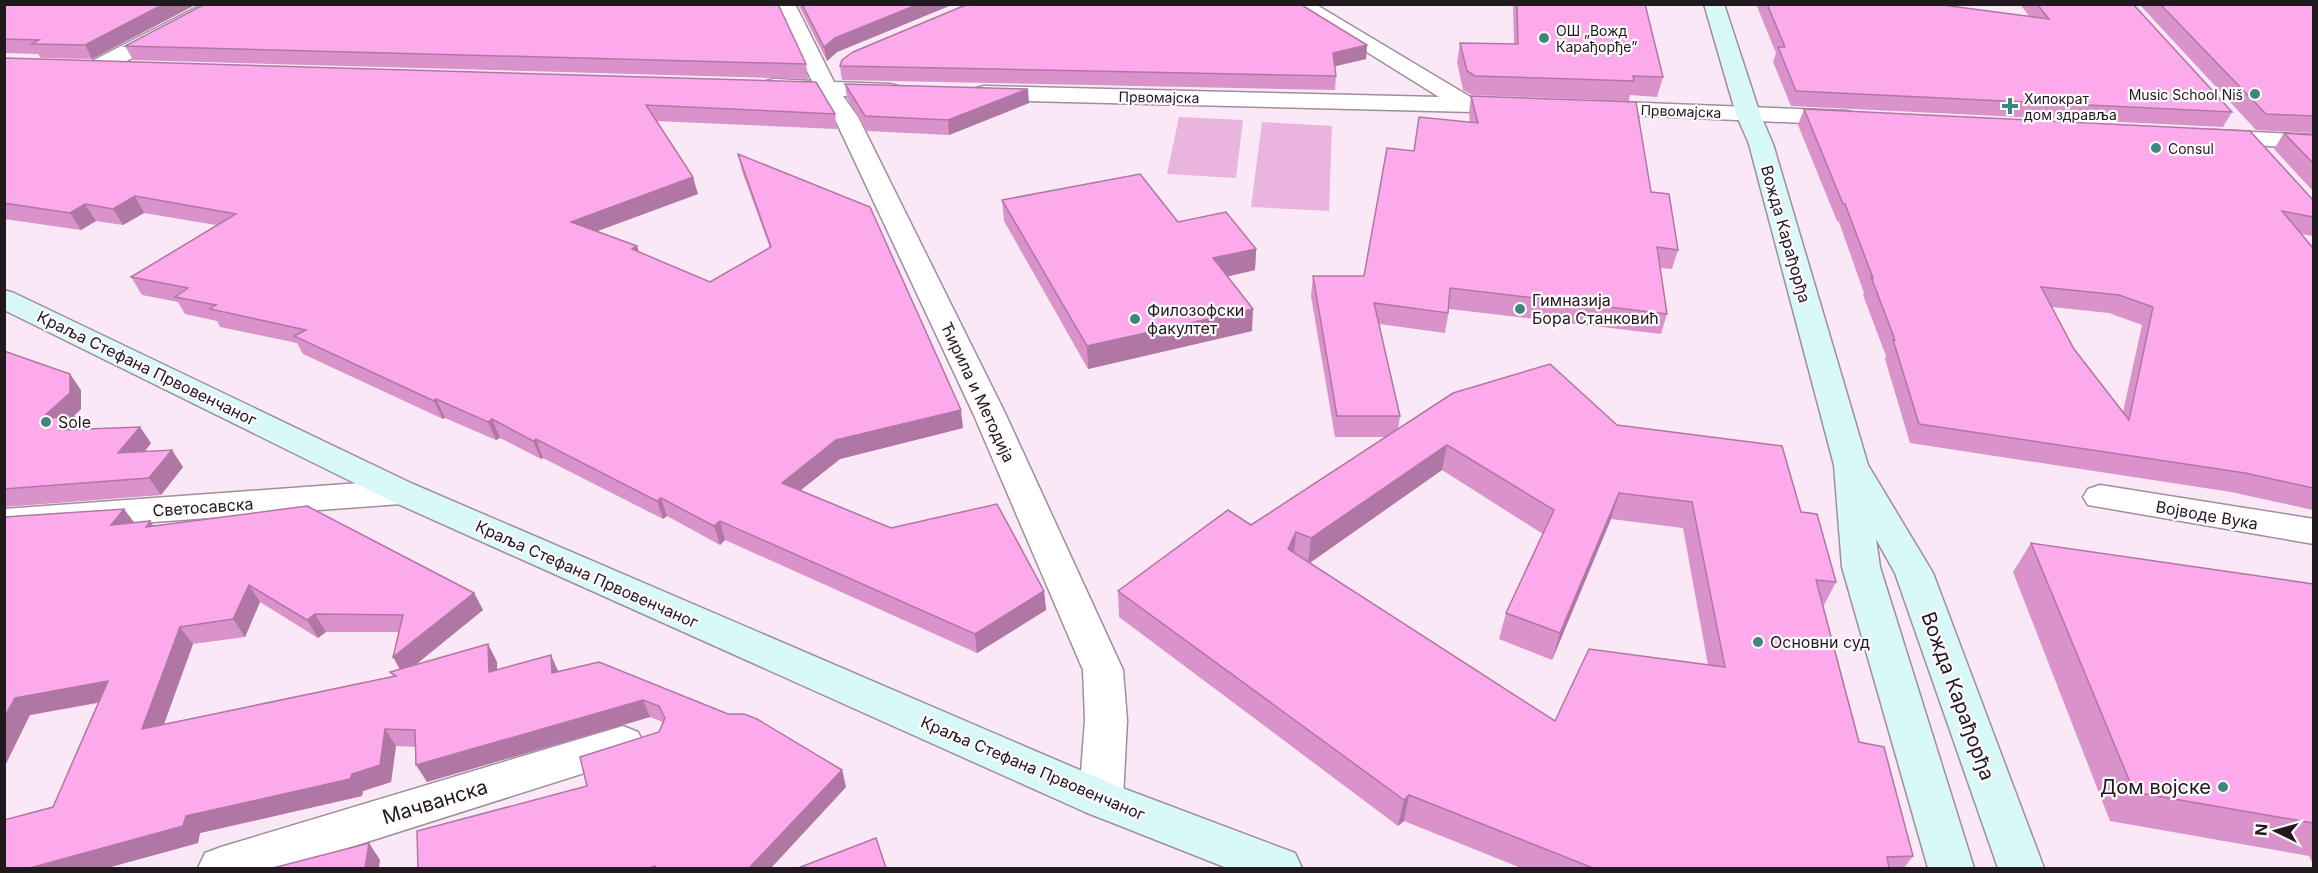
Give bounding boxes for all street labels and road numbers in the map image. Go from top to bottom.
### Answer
street label: Првомајска [1118,88,1200,106]
street label: Првомајска [1640,101,1722,121]
street label: Вожда Карађорђа [1757,163,1815,305]
street label: Краља Стефана Првовенчаног [34,306,260,430]
street label: Ћирила и Методија [937,319,1019,465]
street label: Светосавска [152,494,254,520]
street label: Војводе Вука [2154,496,2260,534]
street label: Краља Стефана Првовенчаног [473,516,701,632]
street label: Вожда Карађорђа [1916,608,2000,784]
street label: Краља Стефана Првовенчаног [918,712,1148,824]
street label: Мачванска [380,775,490,829]

